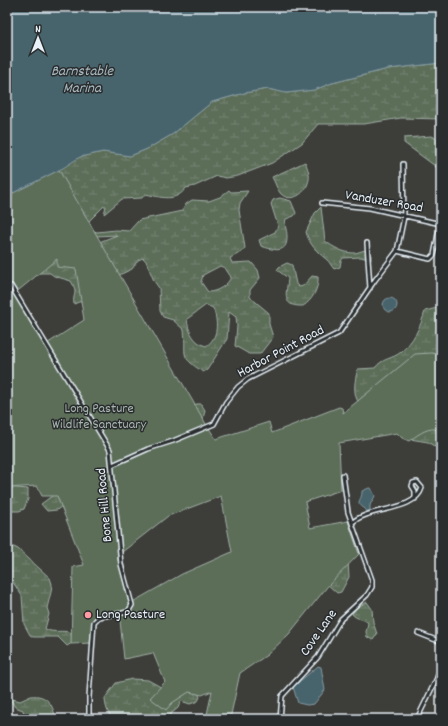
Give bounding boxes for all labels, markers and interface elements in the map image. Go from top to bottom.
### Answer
north arrow [18,18,58,58]
text: N [35,22,41,38]
water label: Barnstable Marina [51,61,114,100]
street label: Vanduzer Road [344,185,424,219]
street label: Harbor Point Road [234,321,328,383]
park label: Long Pasture Wildlife Sanctuary [52,399,146,435]
street label: Bone Hill Road [92,467,118,543]
place label: Long Pasture [96,605,165,625]
street label: Cove Lane [296,605,342,661]
marker: Long Pasture [83,610,93,620]

